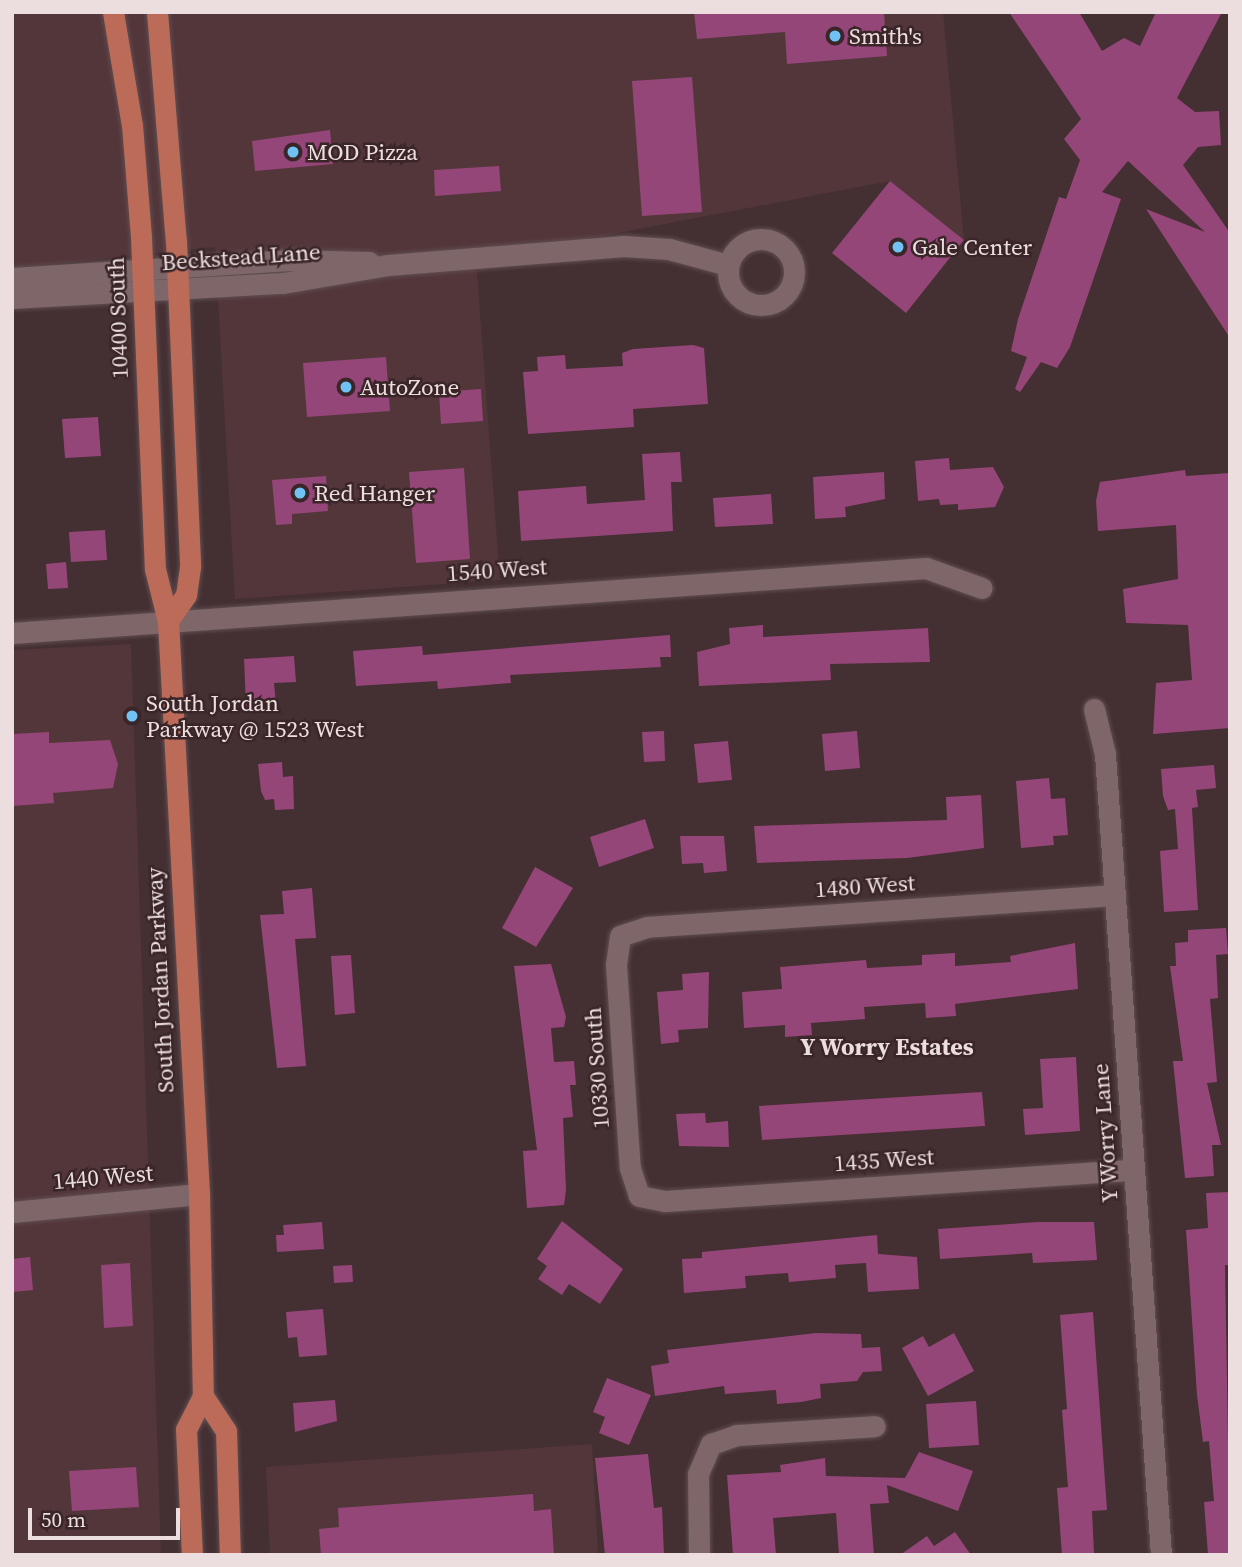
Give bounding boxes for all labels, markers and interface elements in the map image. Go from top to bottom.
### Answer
place label: Smith's [849,22,922,50]
marker: Smith's [827,28,843,44]
place label: MOD Pizza [307,138,418,166]
marker: MOD Pizza [285,144,301,160]
place label: Gale Center [912,233,1032,261]
street label: Beckstead Lane [160,238,322,276]
marker: Gale Center [890,239,906,255]
street label: 10400 South [102,257,134,379]
place label: AutoZone [360,373,459,401]
marker: AutoZone [338,379,354,395]
place label: Red Hanger [314,479,435,507]
marker: Red Hanger [292,485,308,501]
street label: 1540 West [446,553,548,587]
place label: South Jordan Parkway @ 1523 West [146,689,365,743]
marker: South Jordan Parkway @ 1523 West [124,708,140,724]
street label: South Jordan Parkway [140,867,180,1093]
street label: 1480 West [814,869,916,903]
street label: 10330 South [579,1006,615,1130]
district label: Y Worry Estates [800,1033,974,1061]
street label: Y Worry Lane [1086,1062,1124,1204]
street label: 1435 West [833,1143,935,1177]
street label: 1440 West [51,1159,155,1195]
scale bar [32,1494,184,1538]
text: 50 m [41,1505,86,1534]

